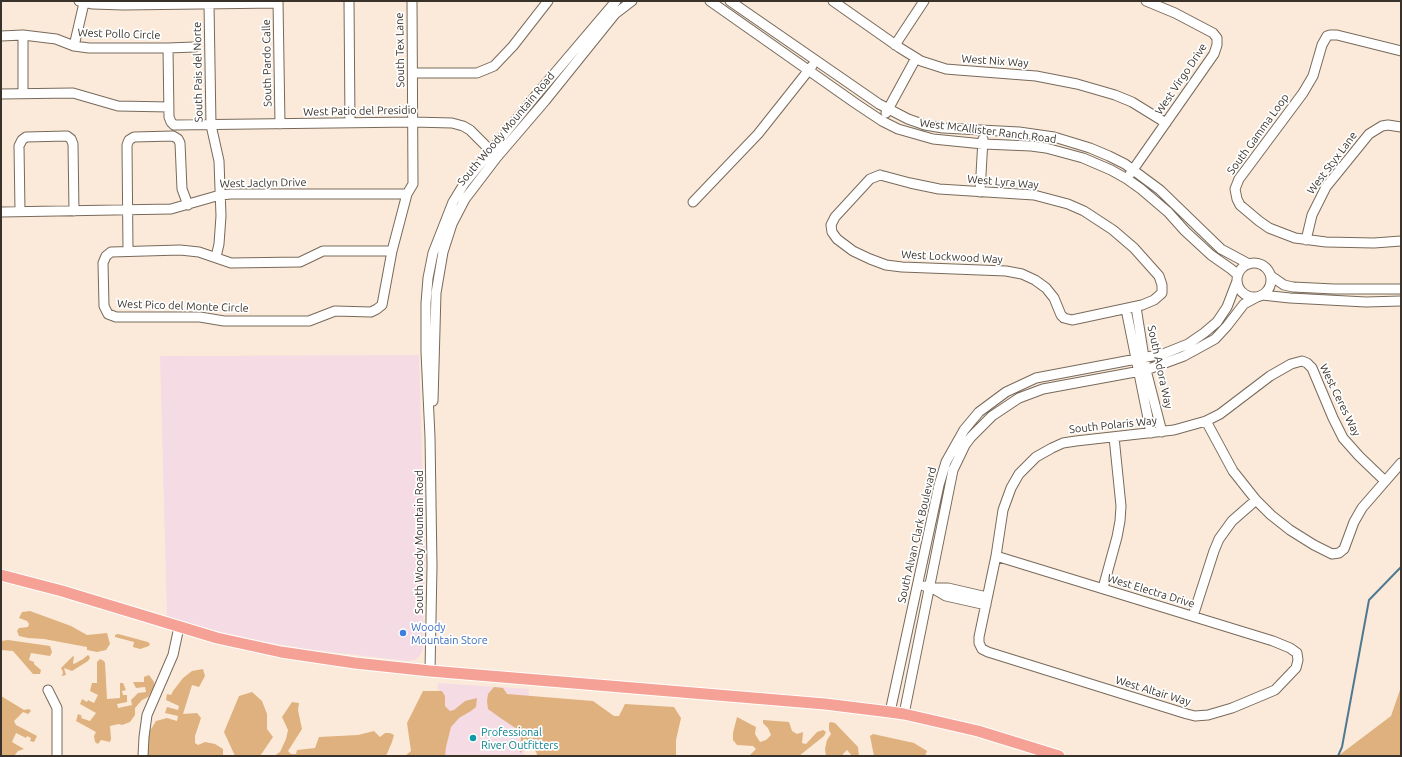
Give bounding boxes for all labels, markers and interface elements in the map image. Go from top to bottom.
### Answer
street label: South Tex Lane [393,12,407,88]
street label: South Pardo Calle [260,19,274,107]
street label: South Pais del Norte [191,22,205,122]
street label: West Pollo Circle [77,26,161,42]
street label: West Virgo Drive [1152,41,1210,117]
street label: West Nix Way [961,52,1029,70]
street label: South Woody Mountain Road [455,70,557,188]
street label: South Gamma Loop [1224,91,1292,177]
street label: West Patio del Presidio [303,103,417,119]
street label: West McAllister Ranch Road [919,116,1057,146]
street label: West Styx Lane [1304,129,1360,197]
street label: West Lyra Way [967,172,1039,192]
street label: West Jaclyn Drive [219,176,307,190]
street label: West Lockwood Way [901,248,1003,266]
street label: West Pico del Monte Circle [117,297,249,315]
street label: South Adora Way [1145,324,1175,410]
street label: West Ceres Way [1317,362,1363,438]
street label: South Polaris Way [1069,414,1157,436]
street label: South Alvan Clark Boulevard [895,466,939,604]
street label: South Woody Mountain Road [412,470,426,614]
street label: West Electra Drive [1106,571,1196,611]
place label: Woody Mountain Store [411,620,488,646]
marker: Woody Mountain Store [398,628,408,638]
street label: West Altair Way [1114,673,1192,709]
place label: Professional River Outfitters [481,725,558,751]
marker: Professional River Outfitters [468,733,478,743]

